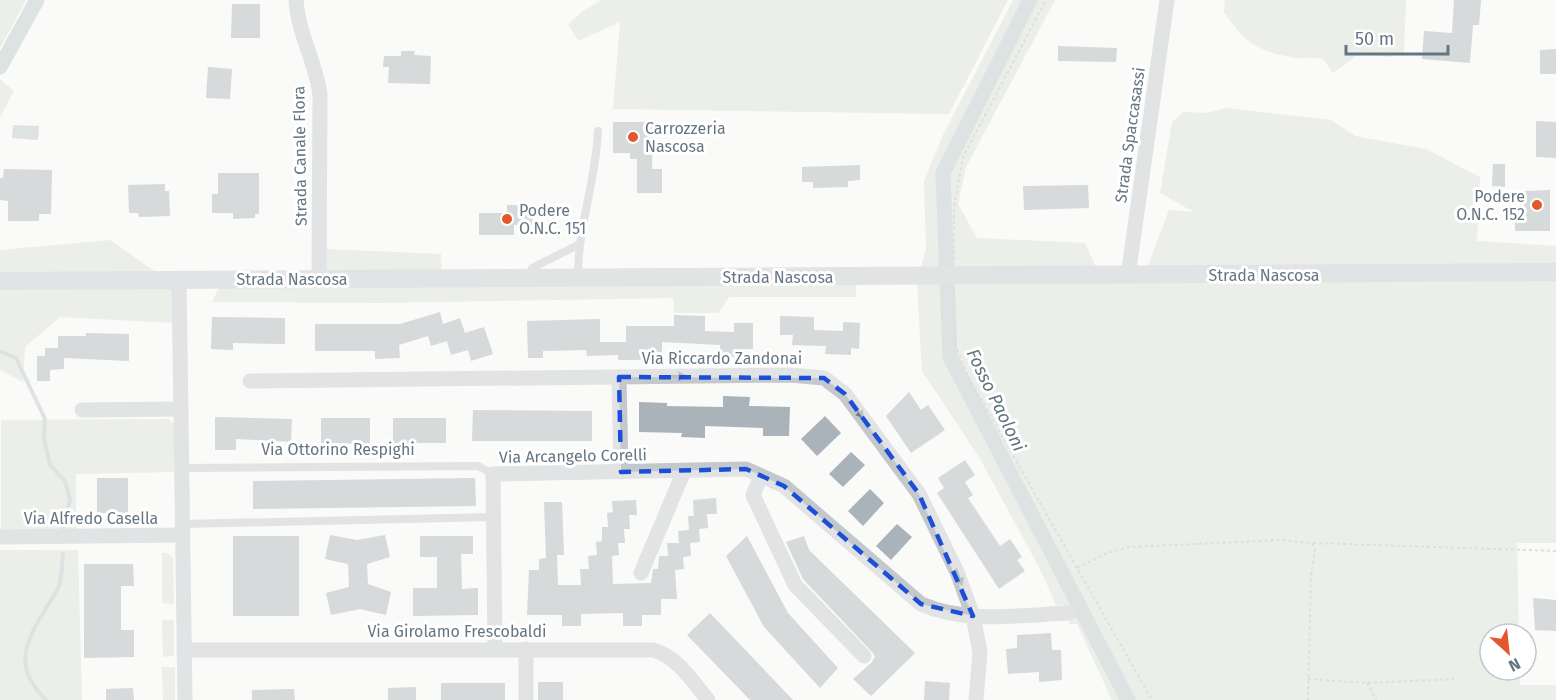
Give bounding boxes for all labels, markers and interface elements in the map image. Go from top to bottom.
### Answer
scale bar [1346,18,1448,56]
text: 50 m [1355,28,1394,50]
street label: Strada Spaccasassi [1111,66,1149,204]
street label: Strada Canale Flora [289,86,311,226]
place label: Carrozzeria Nascosa [645,119,726,156]
marker: Carrozzeria Nascosa [626,130,640,144]
place label: Podere O.N.C. 152 [1456,187,1525,224]
marker: Podere O.N.C. 152 [1530,198,1544,212]
place label: Podere O.N.C. 151 [519,201,586,238]
marker: Podere O.N.C. 151 [500,212,514,226]
street label: Strada Nascosa [1209,266,1319,285]
street label: Strada Nascosa [723,268,833,287]
street label: Strada Nascosa [237,270,347,289]
water label: Fosso Paoloni [962,345,1030,455]
street label: Via Riccardo Zandonai [642,349,802,368]
one-way arrow [668,371,687,381]
one-way arrow [852,403,864,419]
street label: Via Ottorino Respighi [261,440,415,459]
street label: Via Arcangelo Corelli [499,445,647,467]
street label: Via Alfredo Casella [24,509,158,528]
one-way arrow [954,568,964,586]
street label: Via Girolamo Frescobaldi [367,622,547,641]
north arrow [1478,622,1538,682]
text: N [1506,654,1524,676]

